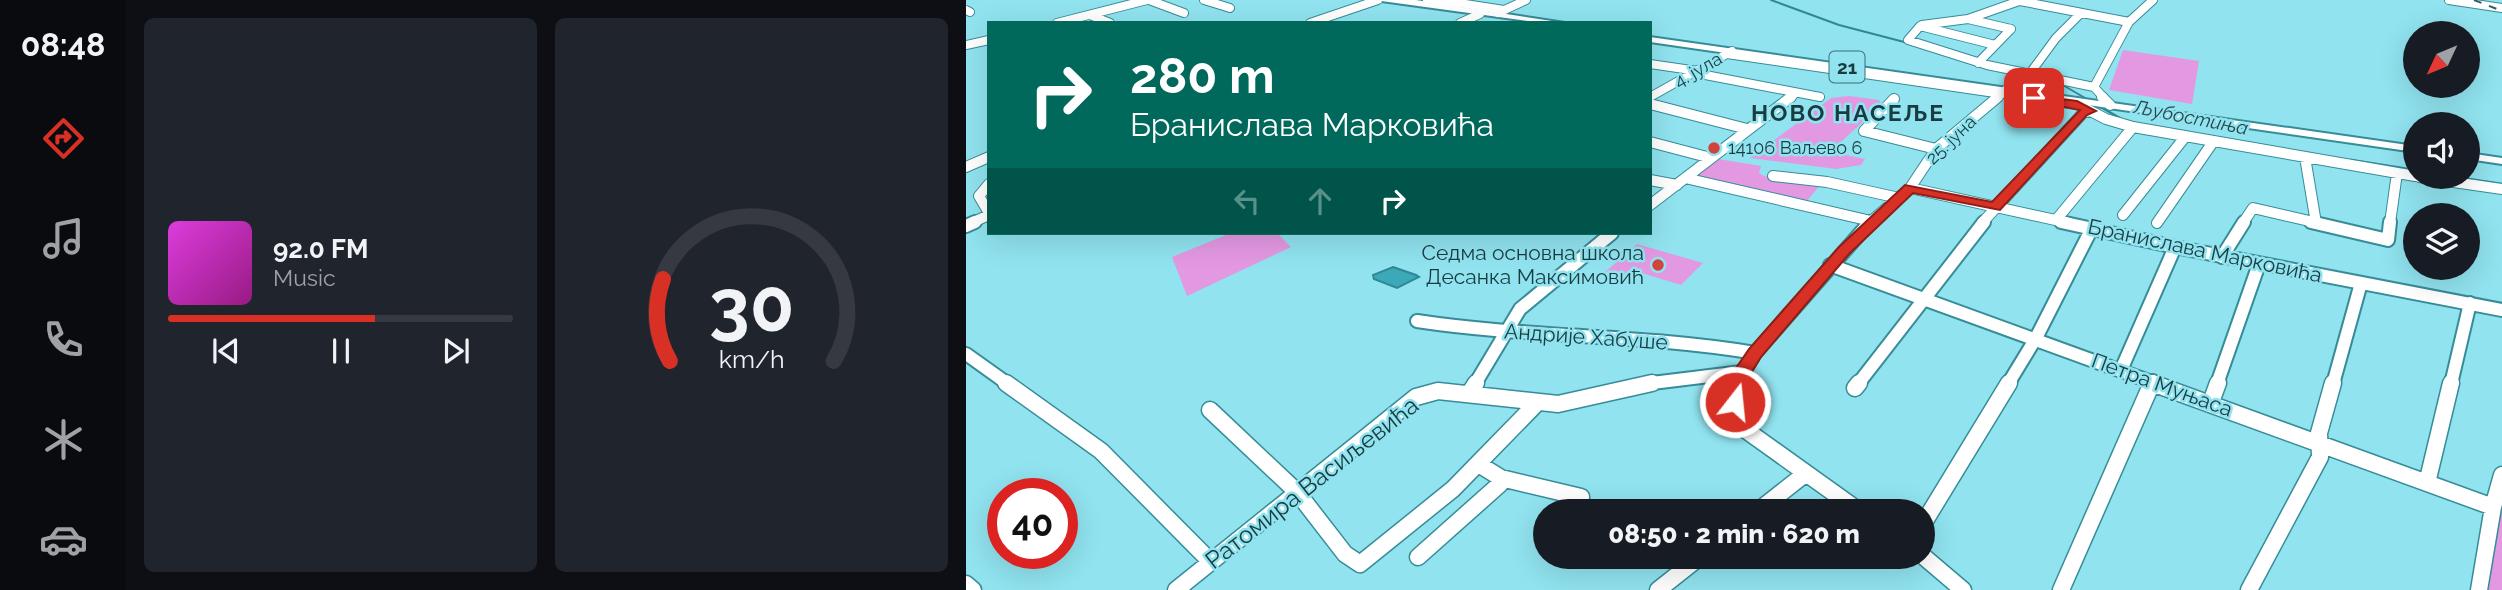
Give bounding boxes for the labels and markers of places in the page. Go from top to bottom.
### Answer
pin [2004,68,2064,128]
place label: 14106 Ваљево 6 [1728,137,1862,158]
marker: 14106 Ваљево 6 [1706,140,1722,156]
place label: Седма основна школа Десанка Максимовић [1422,240,1644,289]
marker: Седма основна школа Десанка Максимовић [1650,257,1666,273]

